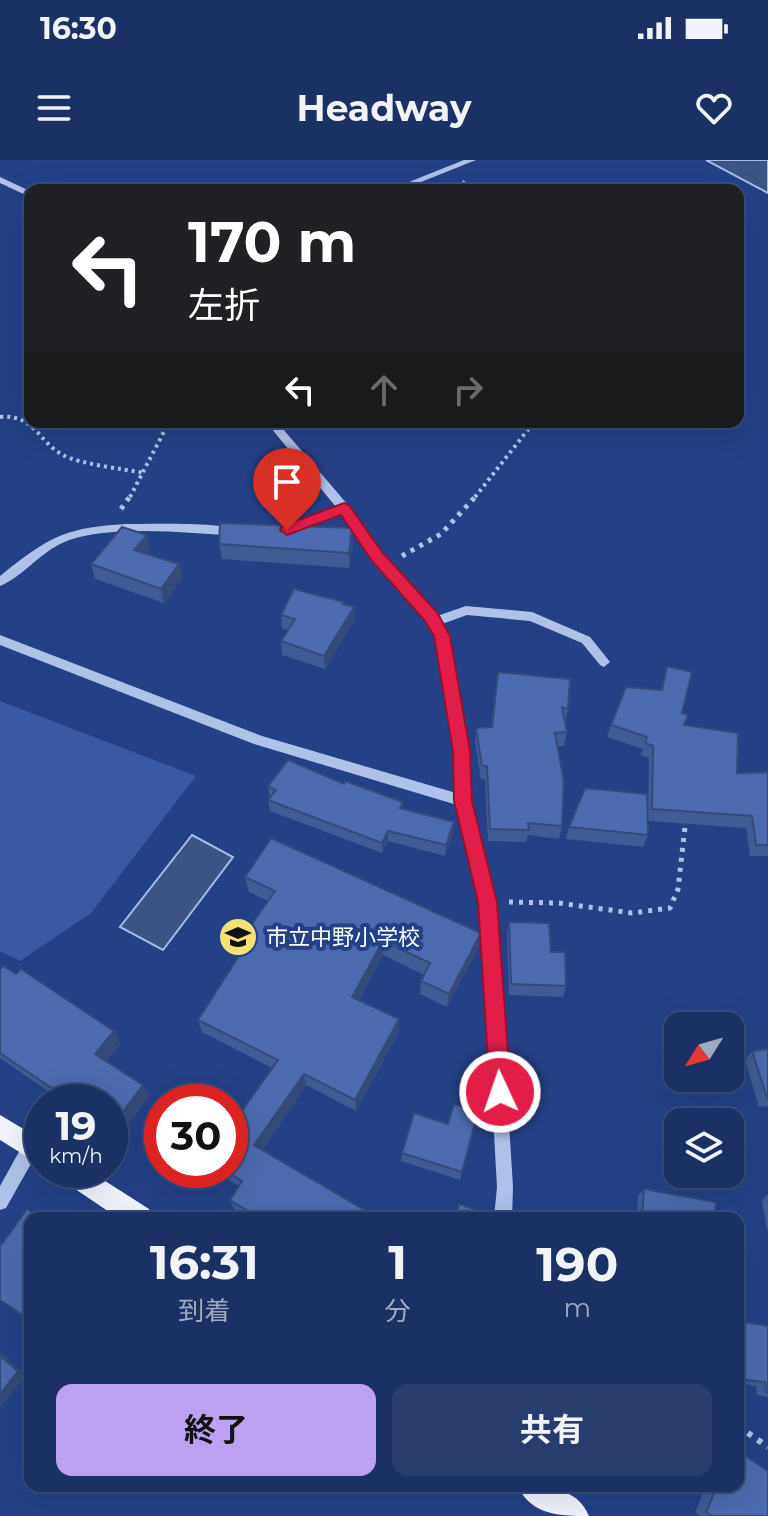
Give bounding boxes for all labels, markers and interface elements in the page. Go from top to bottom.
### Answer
text: 16:30 [40,10,117,47]
icon: menu [32,86,76,130]
text: Headway [297,86,471,130]
icon: heart [692,86,736,130]
text: 170 m [188,208,356,276]
icon: left [56,216,160,320]
text: 左折 [188,283,260,327]
icon: left [278,368,322,412]
icon: ahead [362,368,406,412]
icon: right [446,368,490,412]
pin [253,448,321,530]
icon: arrive [265,460,309,504]
school or university icon: 市立中野小学校 [217,916,259,958]
place label: 市立中野小学校 [266,924,420,951]
north arrow [664,1012,744,1092]
map controls [664,1012,744,1188]
position arrow [458,1050,542,1134]
speed limit sign: 30 [144,1084,248,1188]
text: 19 [55,1101,97,1150]
button: layers [664,1108,744,1188]
text: km/h [49,1144,103,1168]
text: 16:31 [150,1233,259,1291]
text: 1 [388,1233,407,1291]
text: 190 [536,1235,618,1293]
text: m [563,1292,591,1324]
text: 到着 [178,1295,230,1327]
text: 分 [385,1295,411,1327]
button: 終了 [56,1384,376,1476]
button: 共有 [392,1384,712,1476]

